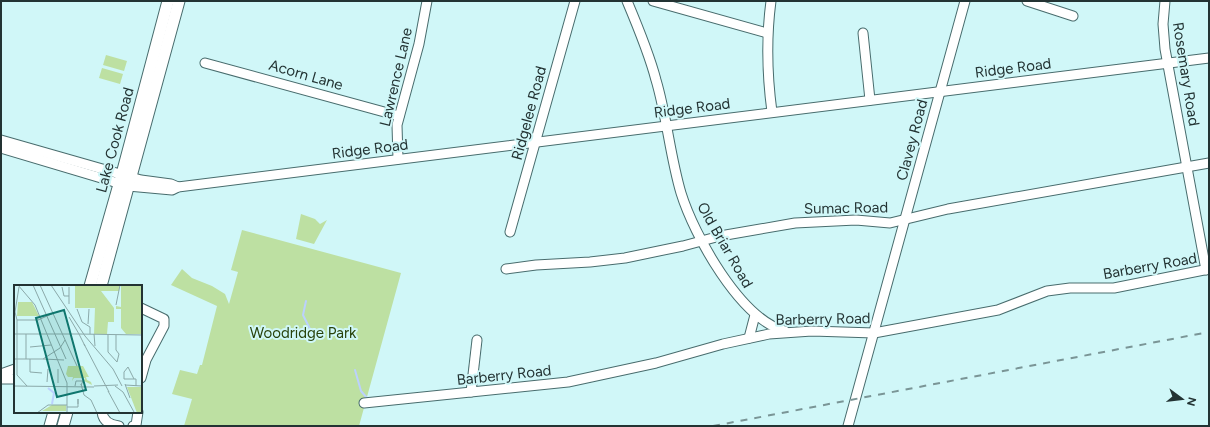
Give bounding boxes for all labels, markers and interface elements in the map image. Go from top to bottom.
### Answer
street label: Rosemary Road [1169,21,1203,127]
street label: Lawrence Lane [376,26,416,128]
street label: Ridge Road [974,54,1052,82]
street label: Acorn Lane [267,56,345,94]
street label: Ridgelee Road [508,64,550,162]
street label: Lake Cook Road [92,85,138,195]
street label: Ridge Road [653,94,731,122]
street label: Clavey Road [893,97,931,183]
street label: Ridge Road [331,135,409,163]
street label: Sumac Road [804,198,888,218]
street label: Old Briar Road [693,199,757,291]
street label: Barberry Road [1102,249,1198,283]
inset map [14,285,142,413]
street label: Barberry Road [775,309,871,329]
park label: Woodridge Park [250,324,357,342]
street label: Barberry Road [456,361,552,389]
north arrow [1162,379,1202,419]
text: N [1184,396,1199,407]

